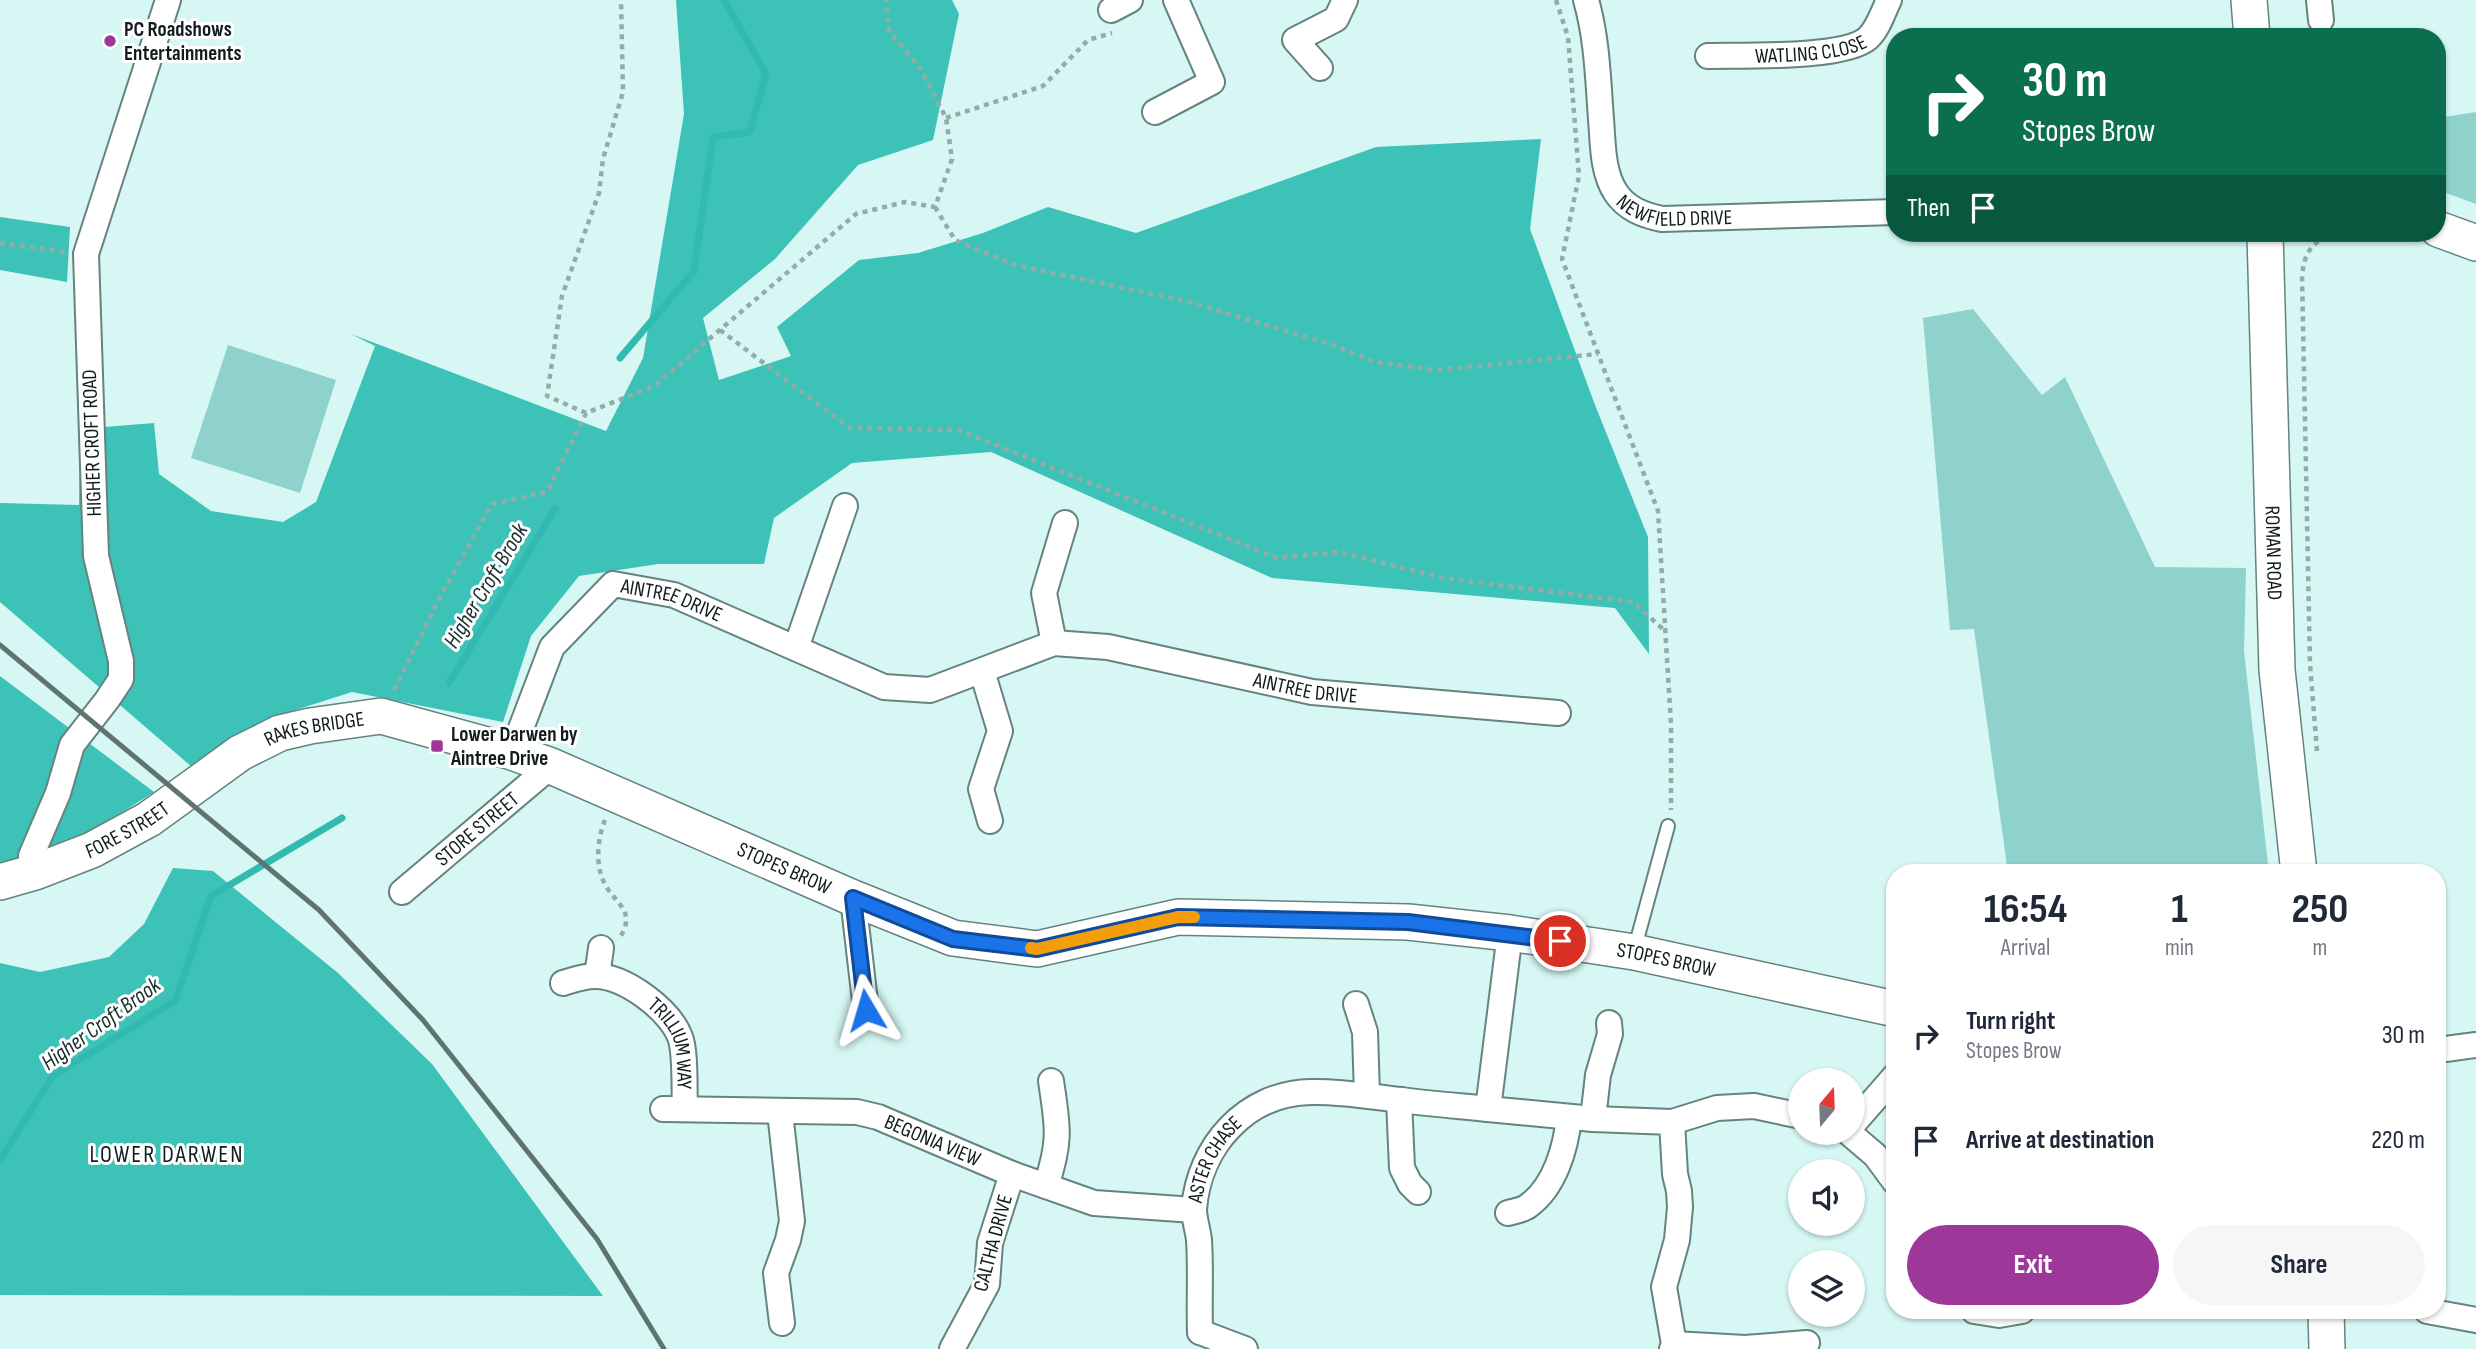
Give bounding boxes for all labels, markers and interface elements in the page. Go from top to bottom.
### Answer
place label: PC Roadshows Entertainments [124,17,242,66]
street label: WATLING CLOSE [1755,29,1871,68]
marker: PC Roadshows Entertainments [102,33,118,49]
text: 30 m [2022,52,2107,111]
icon: right [1907,56,1998,147]
text: Stopes Brow [2022,112,2155,151]
street label: NEWFIELD DRIVE [1611,189,1733,232]
icon: arrive [1964,189,2002,227]
text: Then [1907,193,1950,224]
street label: HIGHER CROFT ROAD [77,369,107,517]
street label: ROMAN ROAD [2260,505,2288,601]
water label: Higher Croft Brook [438,517,535,653]
street label: AINTREE DRIVE [618,573,726,627]
street label: AINTREE DRIVE [1250,667,1358,708]
street label: RAKES BRIDGE [260,706,366,752]
place label: Lower Darwen by Aintree Drive [450,722,578,771]
marker: Lower Darwen by Aintree Drive [429,738,445,754]
street label: STORE STREET [430,786,524,871]
street label: FORE STREET [82,796,175,864]
street label: STOPES BROW [734,837,836,900]
text: 16:54 [1984,884,2067,935]
text: 1 [2171,884,2188,935]
text: 250 [2292,884,2348,935]
pin [1530,911,1590,971]
icon: arrive [1541,922,1579,960]
text: Arrival [2001,934,2050,962]
text: min [2165,934,2194,962]
text: m [2313,934,2327,962]
street label: STOPES BROW [1615,937,1718,982]
water label: Higher Croft Brook [36,971,167,1077]
position arrow [829,973,903,1047]
street label: TRILLIUM WAY [643,992,697,1090]
text: Turn right [1966,1006,2055,1037]
icon: right [1907,1017,1945,1055]
text: 30 m [2382,1020,2425,1051]
text: Stopes Brow [1966,1037,2062,1065]
north arrow [1788,1068,1866,1144]
map controls [1788,1068,1865,1327]
street label: BEGONIA VIEW [881,1109,985,1172]
street label: ASTER CHASE [1182,1110,1247,1205]
icon: arrive [1907,1122,1945,1160]
text: Arrive at destination [1966,1125,2154,1156]
text: 220 m [2371,1125,2425,1156]
district label: LOWER DARWEN [89,1140,245,1169]
button: sound [1788,1159,1865,1236]
street label: CALTHA DRIVE [968,1192,1018,1294]
button: Exit [1907,1225,2159,1305]
button: Share [2173,1225,2425,1305]
button: layers [1788,1250,1865,1327]

